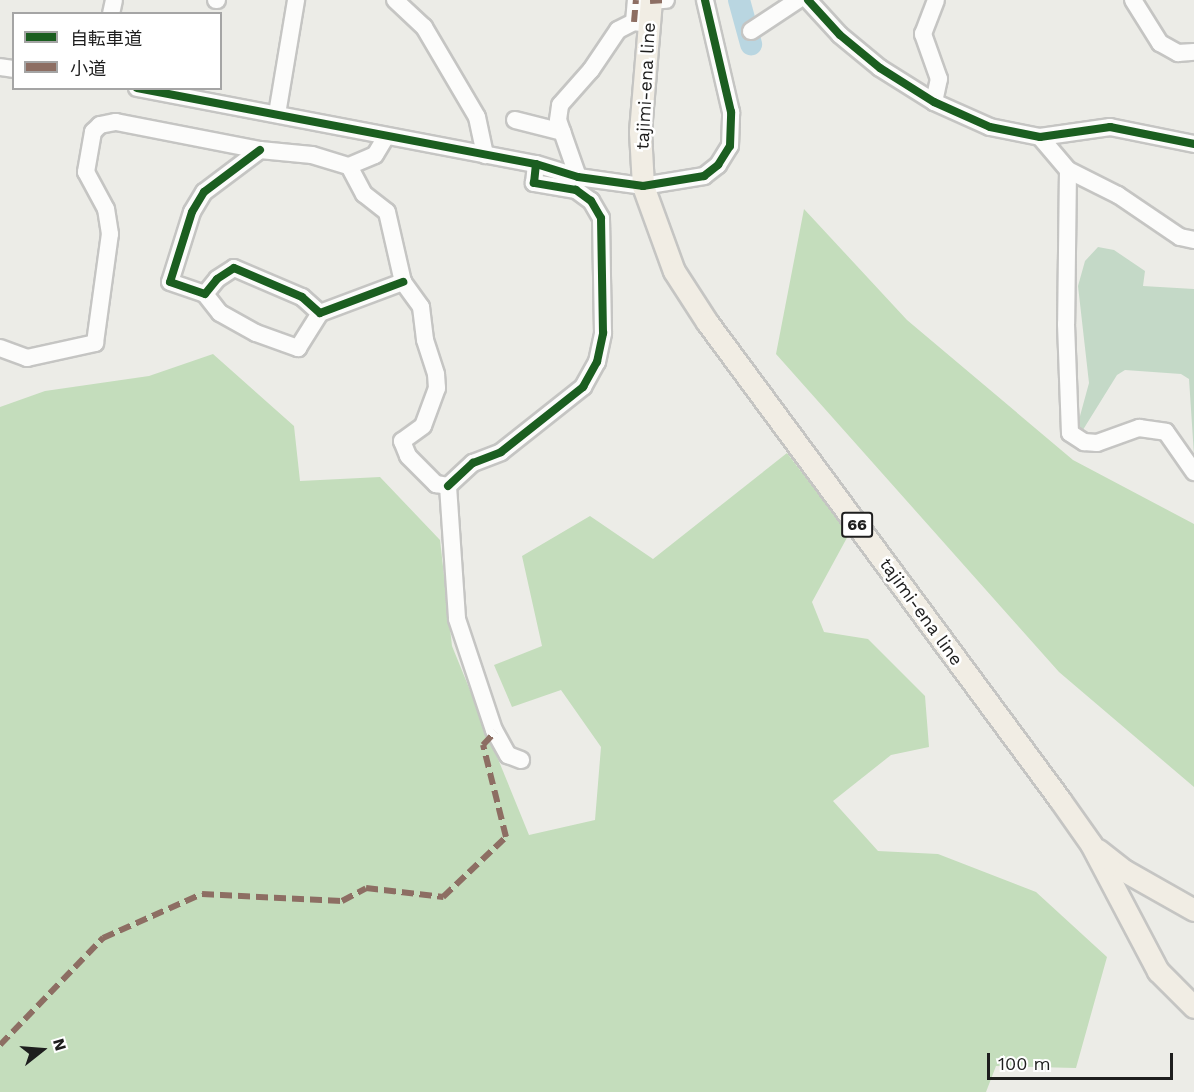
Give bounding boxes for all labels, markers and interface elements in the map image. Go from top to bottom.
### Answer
legend [12,12,222,90]
street label: tajimi-ena line [632,21,660,151]
text: 自転車道 [70,28,142,49]
text: 小道 [70,58,106,79]
road number: 66 [840,512,874,538]
street label: tajimi-ena line [875,554,967,670]
north arrow [12,1020,72,1080]
text: N [49,1036,71,1053]
scale bar [990,1041,1176,1079]
text: 100 m [998,1053,1051,1074]

